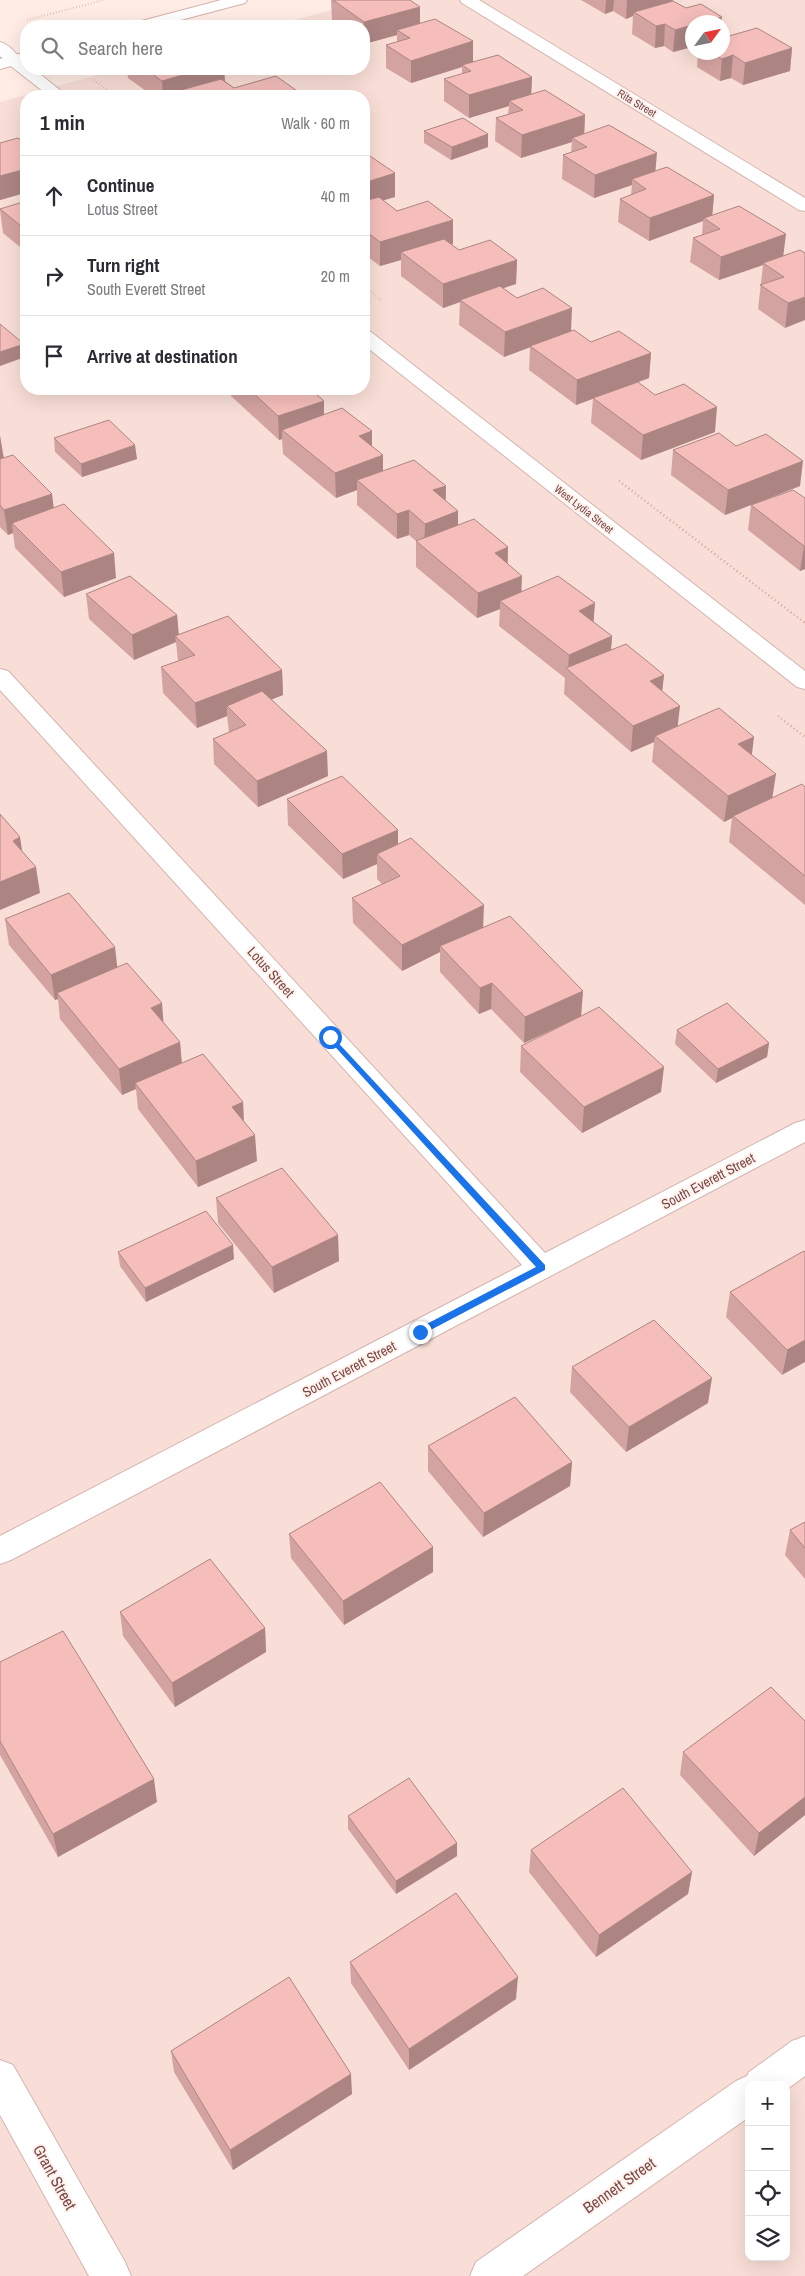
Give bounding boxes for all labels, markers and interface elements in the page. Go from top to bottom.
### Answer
north arrow [685,15,730,60]
search box [20,20,370,75]
icon: search [38,34,66,62]
text: Search here [78,35,163,61]
street label: Rita Street [615,86,660,120]
text: 1 min [40,108,85,137]
text: Walk · 60 m [281,112,350,134]
text: Continue [87,172,155,198]
icon: ahead [40,182,68,210]
text: 40 m [321,185,350,207]
text: Lotus Street [87,198,158,220]
text: Turn right [87,252,159,278]
icon: right [40,262,68,290]
text: 20 m [321,265,350,287]
text: South Everett Street [87,278,205,300]
icon: arrive [40,342,68,370]
text: Arrive at destination [87,343,238,369]
street label: West Lydia Street [552,482,617,537]
street label: Lotus Street [244,943,298,1001]
route start [319,1026,342,1049]
street label: South Everett Street [658,1149,758,1213]
route end [409,1321,432,1344]
street label: South Everett Street [299,1337,399,1401]
map controls [745,2081,790,2261]
button: + [745,2081,790,2126]
button: − [745,2126,790,2171]
street label: Grant Street [28,2140,82,2214]
street label: Bennett Street [578,2152,660,2218]
button: locate [745,2171,790,2216]
button: layers [745,2216,790,2261]

